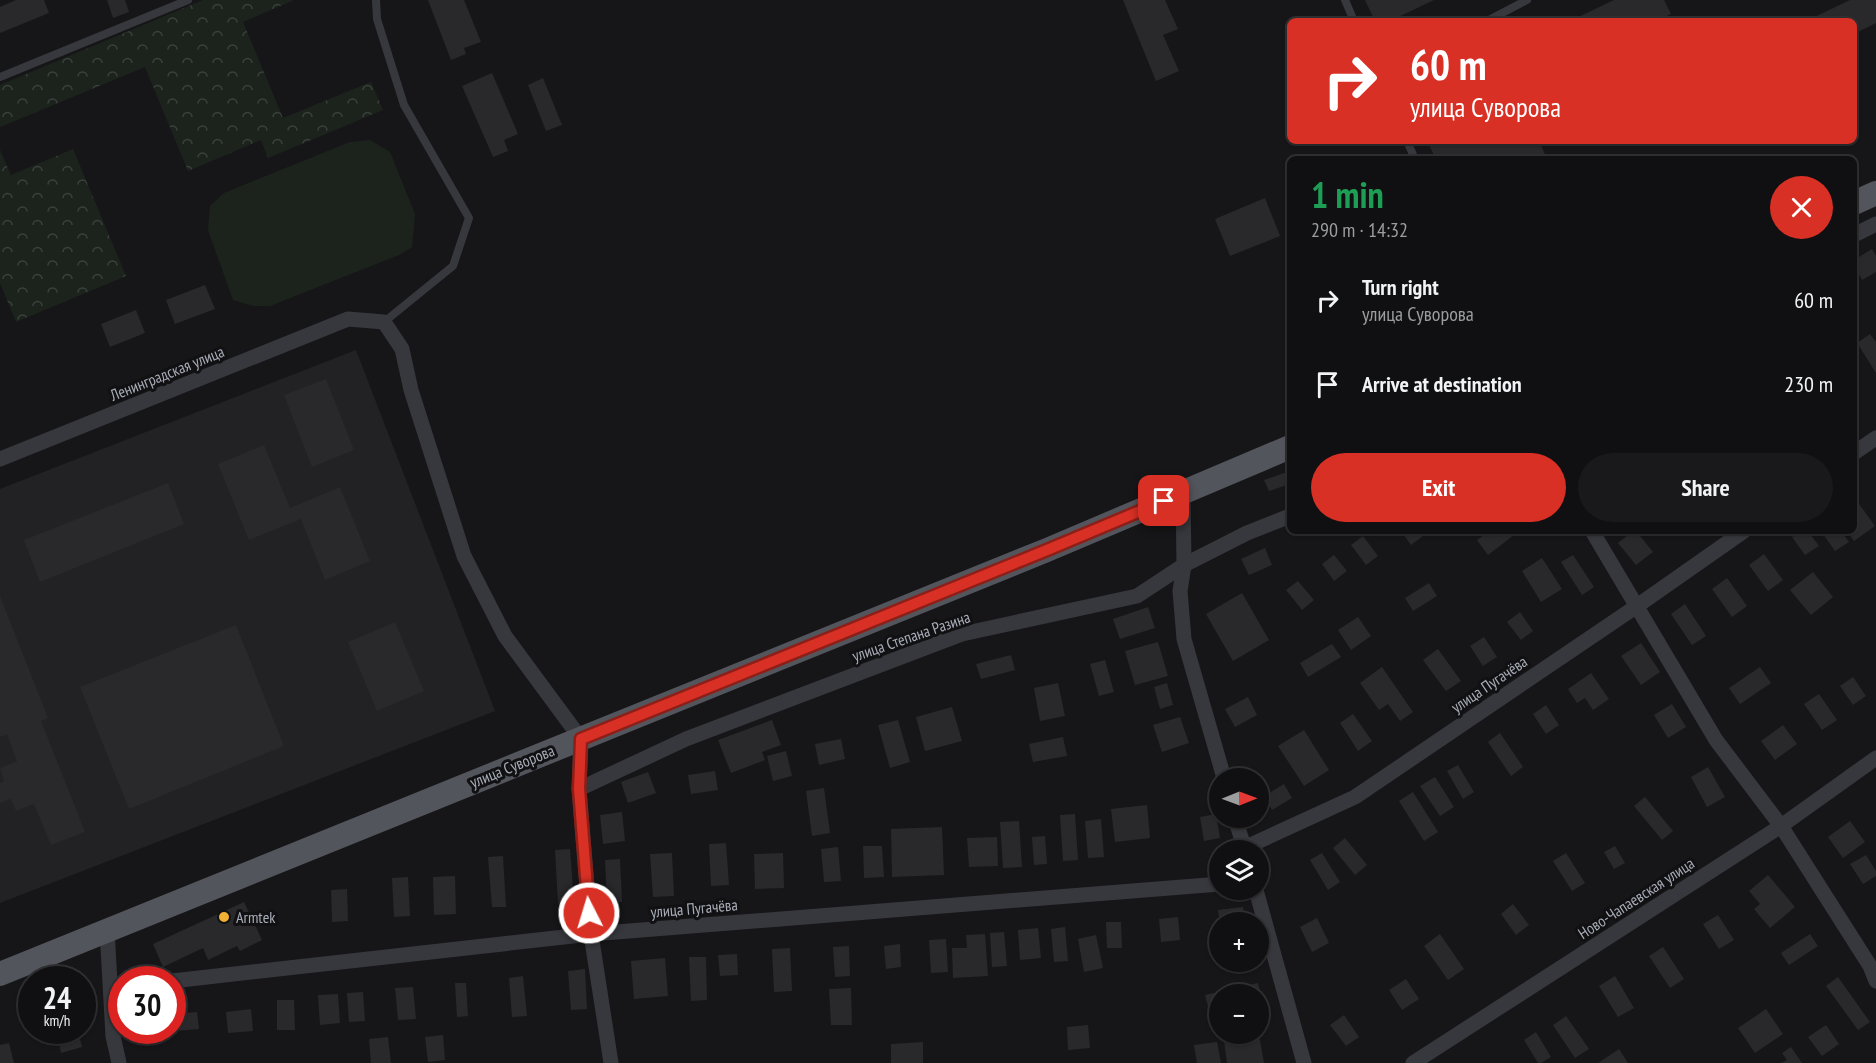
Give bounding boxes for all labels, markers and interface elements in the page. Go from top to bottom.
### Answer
text: 60 m [1410,37,1487,92]
icon: right [1311,42,1389,120]
text: улица Суворова [1410,90,1561,124]
text: 1 min [1311,171,1384,218]
button: close [1770,176,1833,239]
text: 290 m · 14:32 [1311,217,1408,243]
text: Turn right [1362,273,1439,301]
icon: right [1311,284,1344,317]
text: 60 m [1794,286,1833,314]
text: улица Суворова [1362,301,1474,327]
street label: Ленинградская улица [106,341,227,405]
icon: arrive [1311,368,1344,401]
text: Arrive at destination [1362,370,1522,398]
text: 230 m [1784,370,1833,398]
button: Exit [1311,453,1566,522]
button: Share [1578,453,1833,522]
pin [1138,475,1189,526]
icon: arrive [1147,484,1180,517]
street label: улица Степана Разина [849,606,973,666]
street label: улица Пугачёва [1447,651,1531,717]
street label: улица Суворова [467,740,557,792]
north arrow [1209,768,1269,828]
map controls [1209,768,1269,1044]
button: layers [1209,840,1269,900]
street label: Ново-Чапаевская улица [1574,853,1698,943]
position arrow [557,881,621,945]
street label: улица Пугачёва [650,894,738,922]
place label: Armtek [236,907,276,927]
marker: Armtek [217,910,231,924]
button: + [1209,912,1269,972]
speed limit sign: 30 [108,966,186,1044]
text: 24 [43,978,71,1017]
button: − [1209,984,1269,1044]
text: km/h [44,1011,70,1030]

